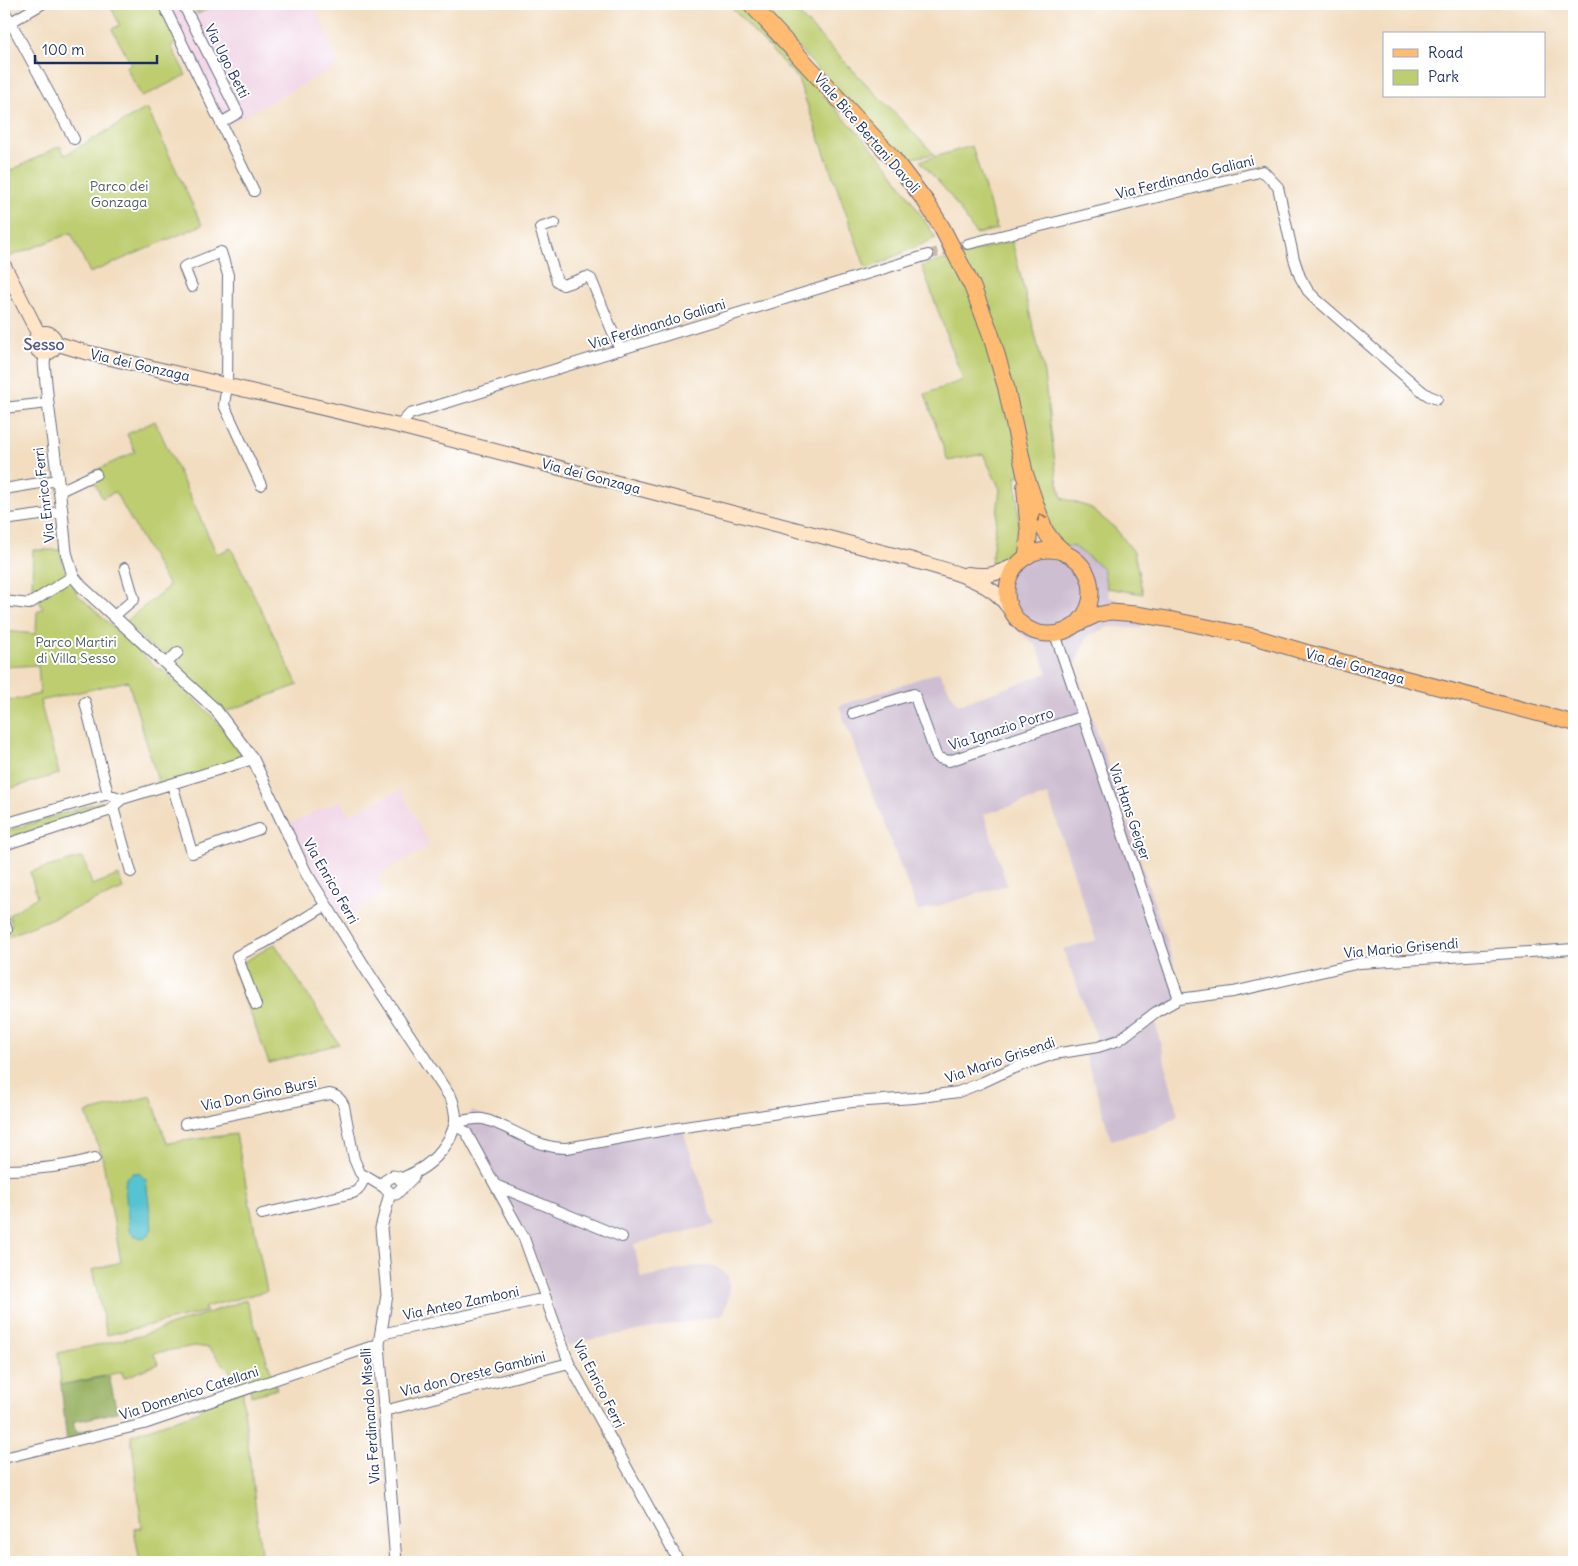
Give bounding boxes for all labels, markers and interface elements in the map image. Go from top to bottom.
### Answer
street label: Via Ugo Betti [201,21,253,101]
scale bar [35,32,158,64]
legend [1383,32,1546,98]
text: 100 m [42,40,84,59]
text: Road [1428,43,1463,62]
text: Park [1428,67,1459,86]
street label: Viale Bice Bertani Davoli [810,70,924,196]
street label: Via Ferdinando Galiani [1114,151,1256,203]
park label: Parco dei Gonzaga [90,177,148,211]
street label: Via Ferdinando Galiani [586,295,728,353]
district label: Sesso [23,334,65,354]
street label: Via dei Gonzaga [88,345,192,385]
street label: Via Enrico Ferri [29,446,59,544]
street label: Via dei Gonzaga [539,454,643,498]
one-way arrow [1036,513,1046,521]
park label: Parco Martiri di Villa Sesso [35,633,117,667]
street label: Via dei Gonzaga [1303,644,1407,688]
street label: Via Ignazio Porro [946,704,1056,754]
street label: Via Hans Geiger [1105,761,1155,863]
street label: Via Enrico Ferri [299,835,363,927]
street label: Via Mario Grisendi [1343,934,1459,962]
street label: Via Mario Grisendi [943,1033,1057,1087]
street label: Via Don Gino Bursi [200,1073,318,1115]
street label: Via Anteo Zamboni [401,1282,521,1324]
street label: Via Enrico Ferri [569,1337,629,1431]
street label: Via Ferdinando Miselli [356,1347,384,1485]
street label: Via don Oreste Gambini [399,1347,547,1401]
street label: Via Domenico Catellani [117,1362,261,1424]

